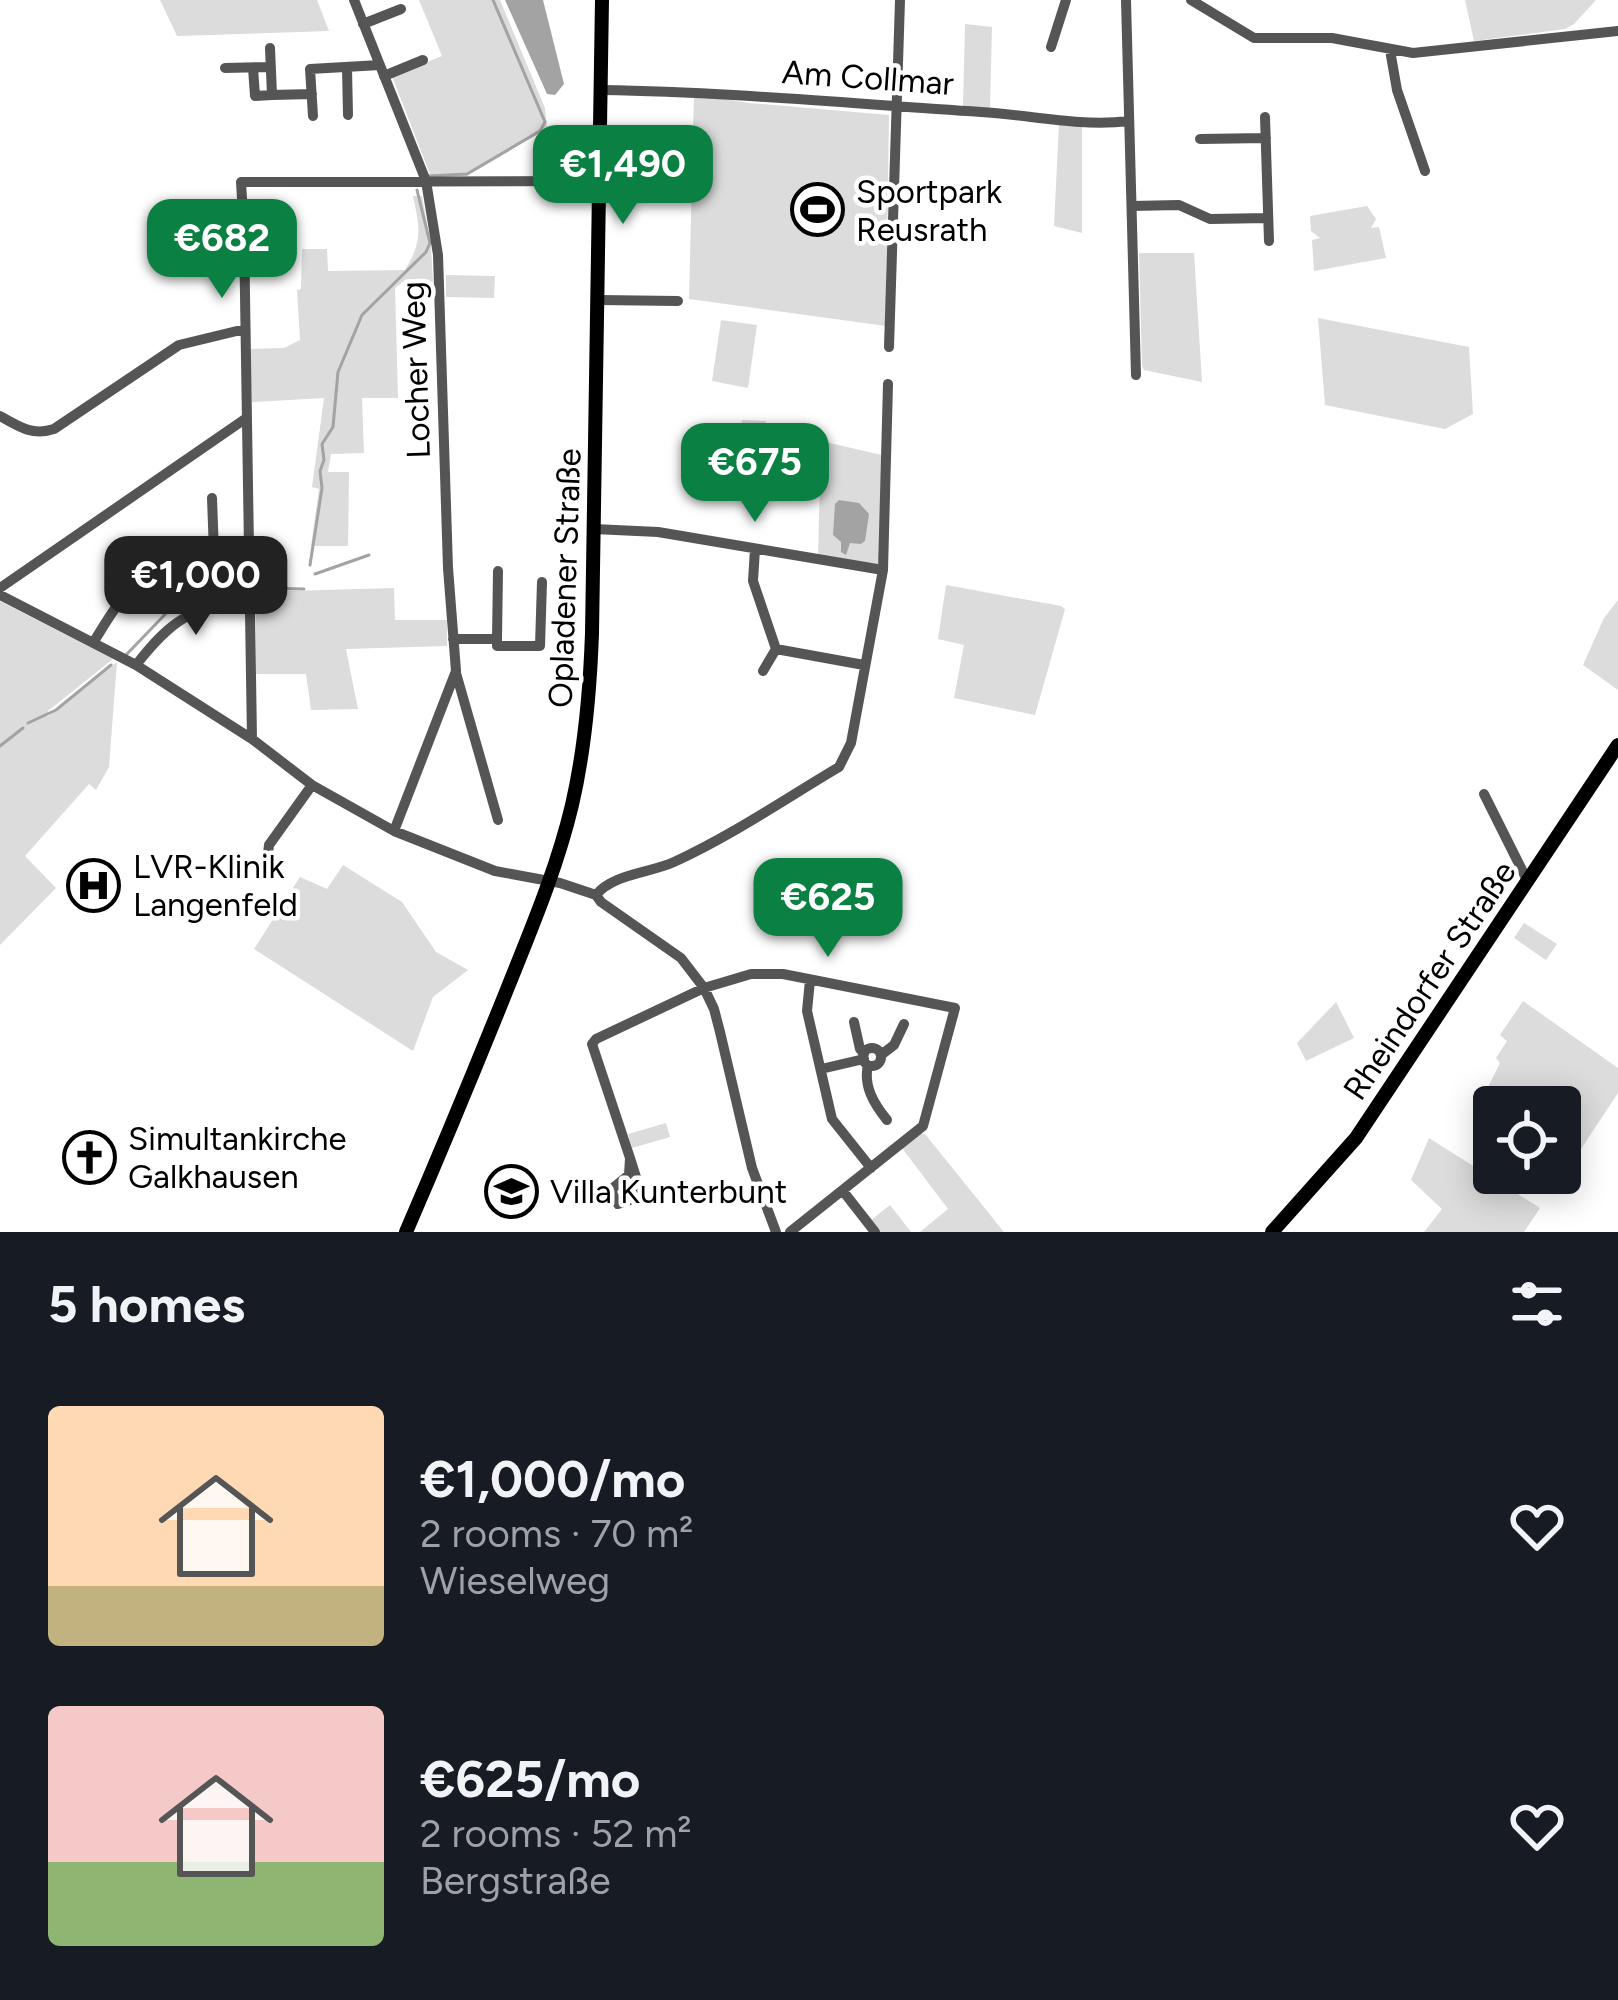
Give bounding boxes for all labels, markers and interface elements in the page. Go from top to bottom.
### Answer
street label: Am Collmar [781,52,955,103]
pin: €1,490 [525,125,721,227]
text: €1,490 [560,140,686,187]
place label: Sportpark Reusrath [856,172,1002,249]
sports icon: Sportpark Reusrath [789,182,845,238]
pin: €682 [151,199,293,301]
text: €682 [174,214,270,261]
street label: Locher Weg [393,281,438,459]
pin: €675 [684,423,826,525]
text: €675 [708,438,802,485]
street label: Opladener Straße [540,448,589,708]
pin: €1,000 [98,536,294,638]
text: €1,000 [131,551,261,598]
place label: LVR-Klinik Langenfeld [133,847,298,924]
street label: Rheindorfer Straße [1335,853,1524,1107]
hospital icon: LVR-Klinik Langenfeld [66,857,122,913]
pin: €625 [757,858,899,960]
text: €625 [781,873,875,920]
map controls [1473,1086,1581,1194]
button: locate [1473,1086,1581,1194]
place label: Simultankirche Galkhausen [128,1119,346,1196]
church icon: Simultankirche Galkhausen [61,1129,117,1185]
school or university icon: Villa Kunterbunt [483,1163,539,1219]
place label: Villa Kunterbunt [550,1172,787,1211]
icon: filters [1504,1271,1570,1337]
text: 5 homes [48,1274,245,1335]
text: €1,000/mo [420,1449,685,1510]
icon: home [144,1454,288,1598]
icon: heart [1504,1493,1570,1559]
text: 2 rooms · 70 m² [420,1510,693,1557]
text: Wieselweg [420,1557,610,1604]
text: €625/mo [420,1749,640,1810]
icon: home [144,1754,288,1898]
icon: heart [1504,1793,1570,1859]
text: 2 rooms · 52 m² [420,1810,692,1857]
text: Bergstraße [420,1857,610,1904]

